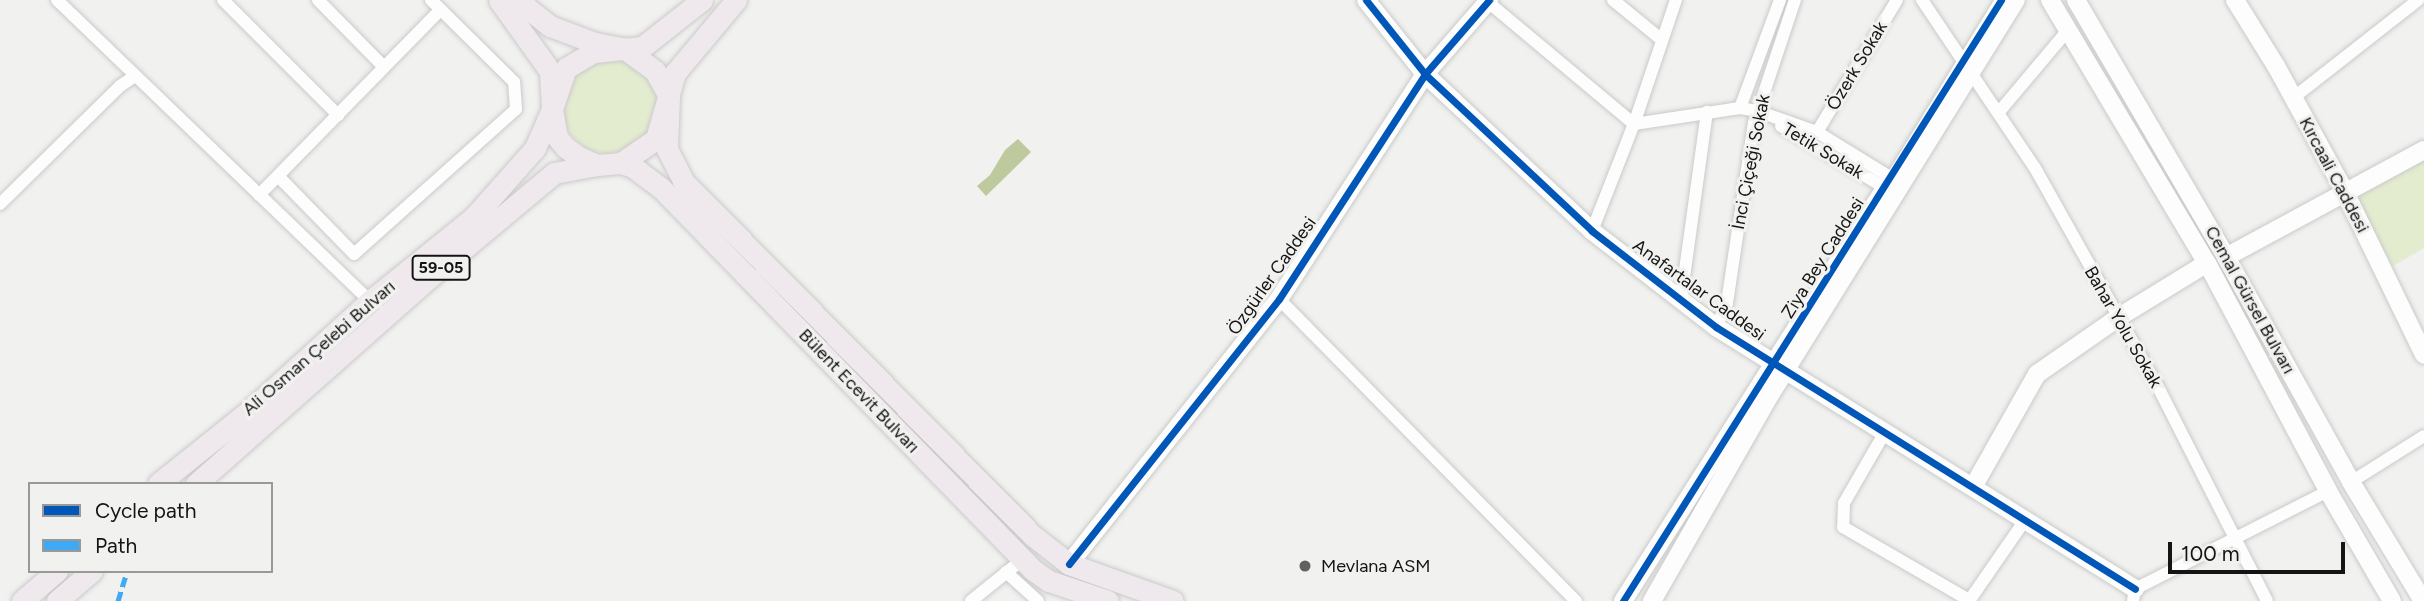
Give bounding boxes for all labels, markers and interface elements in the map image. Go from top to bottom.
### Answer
street label: Özerk Sokak [1822,18,1892,114]
street label: İnci Çiçeği Sokak [1727,93,1775,231]
street label: Kırcaali Caddesi [2295,114,2373,236]
street label: Tetik Sokak [1779,118,1867,184]
street label: Ziya Bey Caddesi [1777,193,1869,323]
street label: Özgürler Caddesi [1223,213,1321,339]
street label: Cemal Gürsel Bulvarı [2200,222,2300,378]
street label: Anafartalar Caddesi [1629,235,1769,345]
road number: 59-05 [411,256,471,280]
street label: Bahar Yolu Sokak [2080,262,2166,392]
street label: Ali Osman Çelebi Bulvarı [238,276,400,420]
street label: Bülent Ecevit Bulvarı [794,324,924,458]
legend [28,482,273,573]
text: Cycle path [95,498,196,523]
scale bar [2172,528,2349,572]
text: Path [95,533,137,558]
text: 100 m [2181,541,2240,566]
place label: Mevlana ASM [1321,555,1430,577]
marker: Mevlana ASM [1295,556,1315,576]

